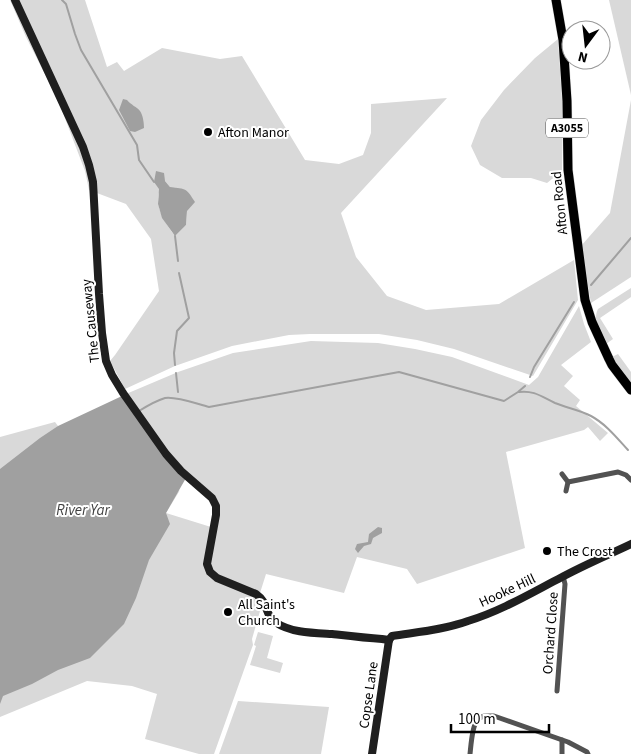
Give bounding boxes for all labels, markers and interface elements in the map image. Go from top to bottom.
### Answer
north arrow [561,20,611,70]
text: N [576,46,590,67]
road number: A3055 [546,119,588,138]
place label: Afton Manor [218,123,289,143]
marker: Afton Manor [202,126,214,138]
street label: Afton Road [547,170,573,236]
street label: The Causeway [77,278,105,364]
water label: River Yar [56,500,111,521]
place label: The Crost [557,542,613,562]
marker: The Crost [541,545,553,557]
street label: Hooke Hill [476,569,539,613]
street label: Orchard Close [538,591,564,675]
place label: All Saint's Church [238,595,295,631]
marker: All Saint's Church [222,606,234,618]
street label: Copse Lane [354,660,384,730]
scale bar [451,702,548,734]
text: 100 m [458,709,496,730]

